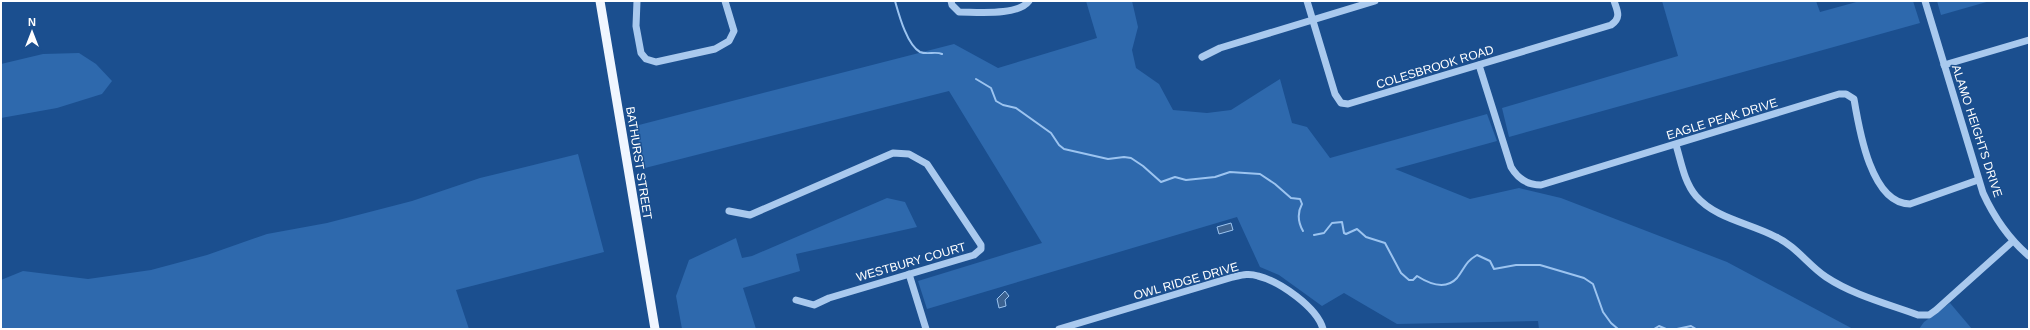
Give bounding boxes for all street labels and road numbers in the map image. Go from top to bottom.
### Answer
street label: COLESBROOK ROAD [1375,42,1496,92]
street label: ALAMO HEIGHTS DRIVE [1949,63,2005,199]
street label: EAGLE PEAK DRIVE [1665,95,1779,143]
street label: BATHURST STREET [623,105,655,221]
street label: WESTBURY COURT [855,239,968,284]
street label: OWL RIDGE DRIVE [1132,259,1240,303]

